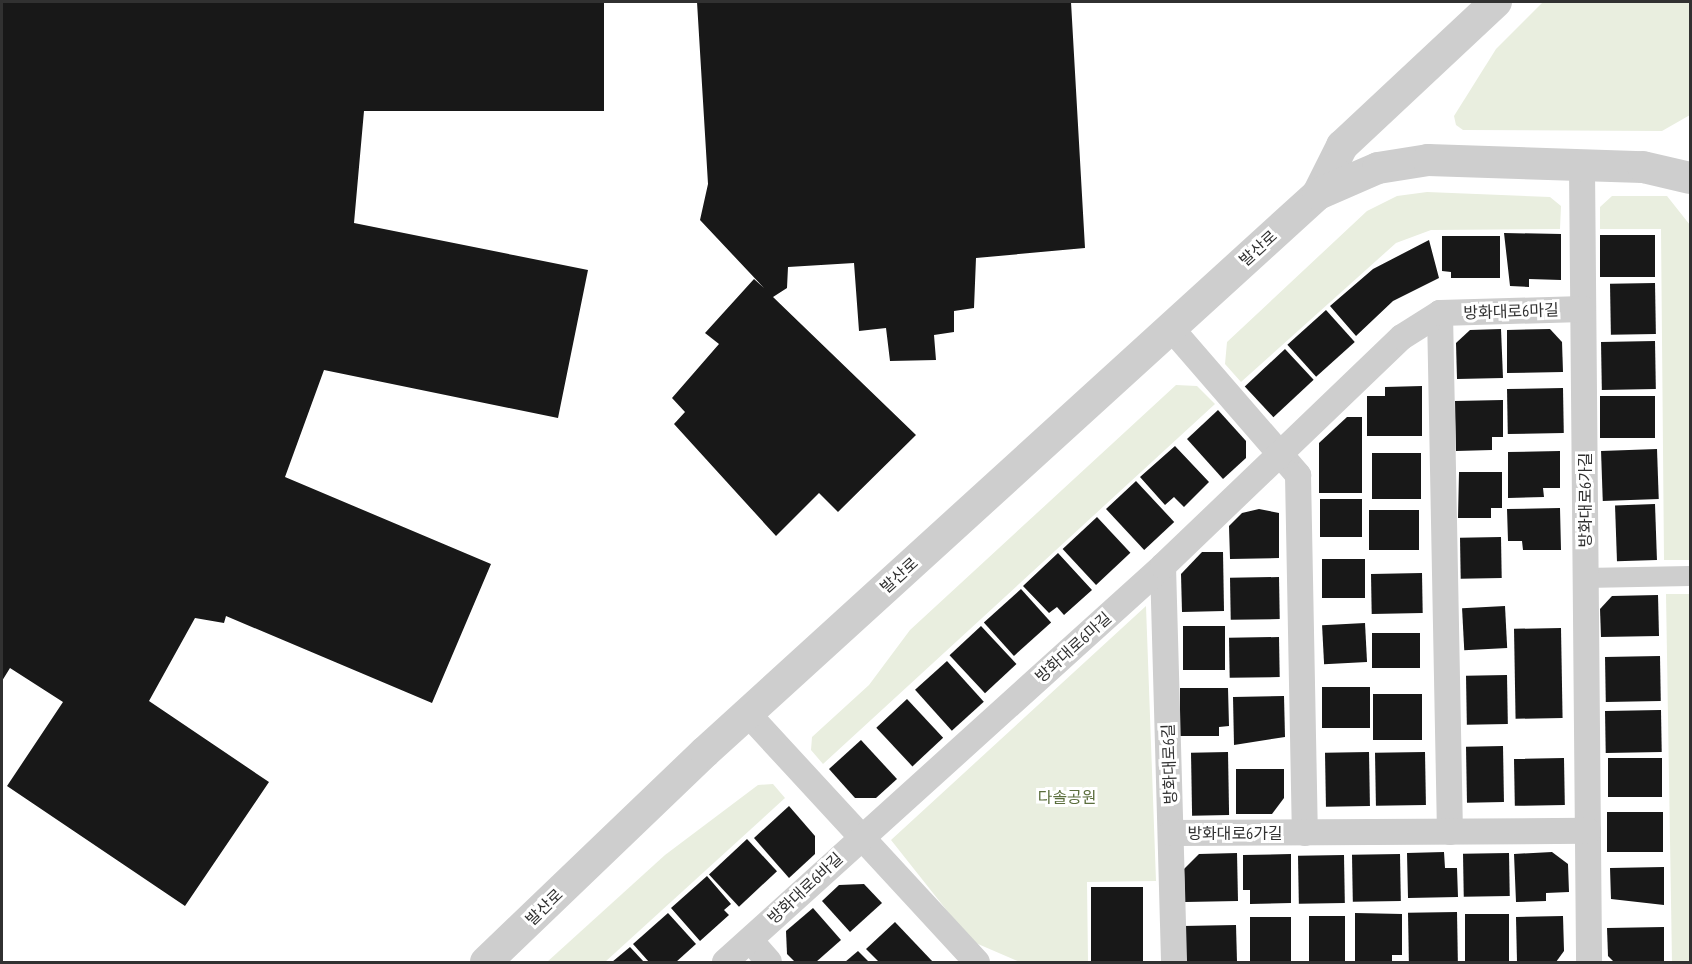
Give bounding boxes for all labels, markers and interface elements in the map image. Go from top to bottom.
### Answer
street label: 발산로 [1235,226,1281,270]
street label: 방화대로6마길 [1463,300,1559,322]
street label: 방화대로6가길 [1575,452,1595,548]
street label: 발산로 [876,553,922,597]
street label: 방화대로6마길 [1031,608,1115,686]
street label: 방화대로6길 [1158,723,1180,805]
park label: 다솔공원 [1038,787,1096,807]
street label: 방화대로6가길 [1187,823,1283,843]
street label: 방화대로6바길 [764,848,846,928]
street label: 발산로 [521,885,567,929]

